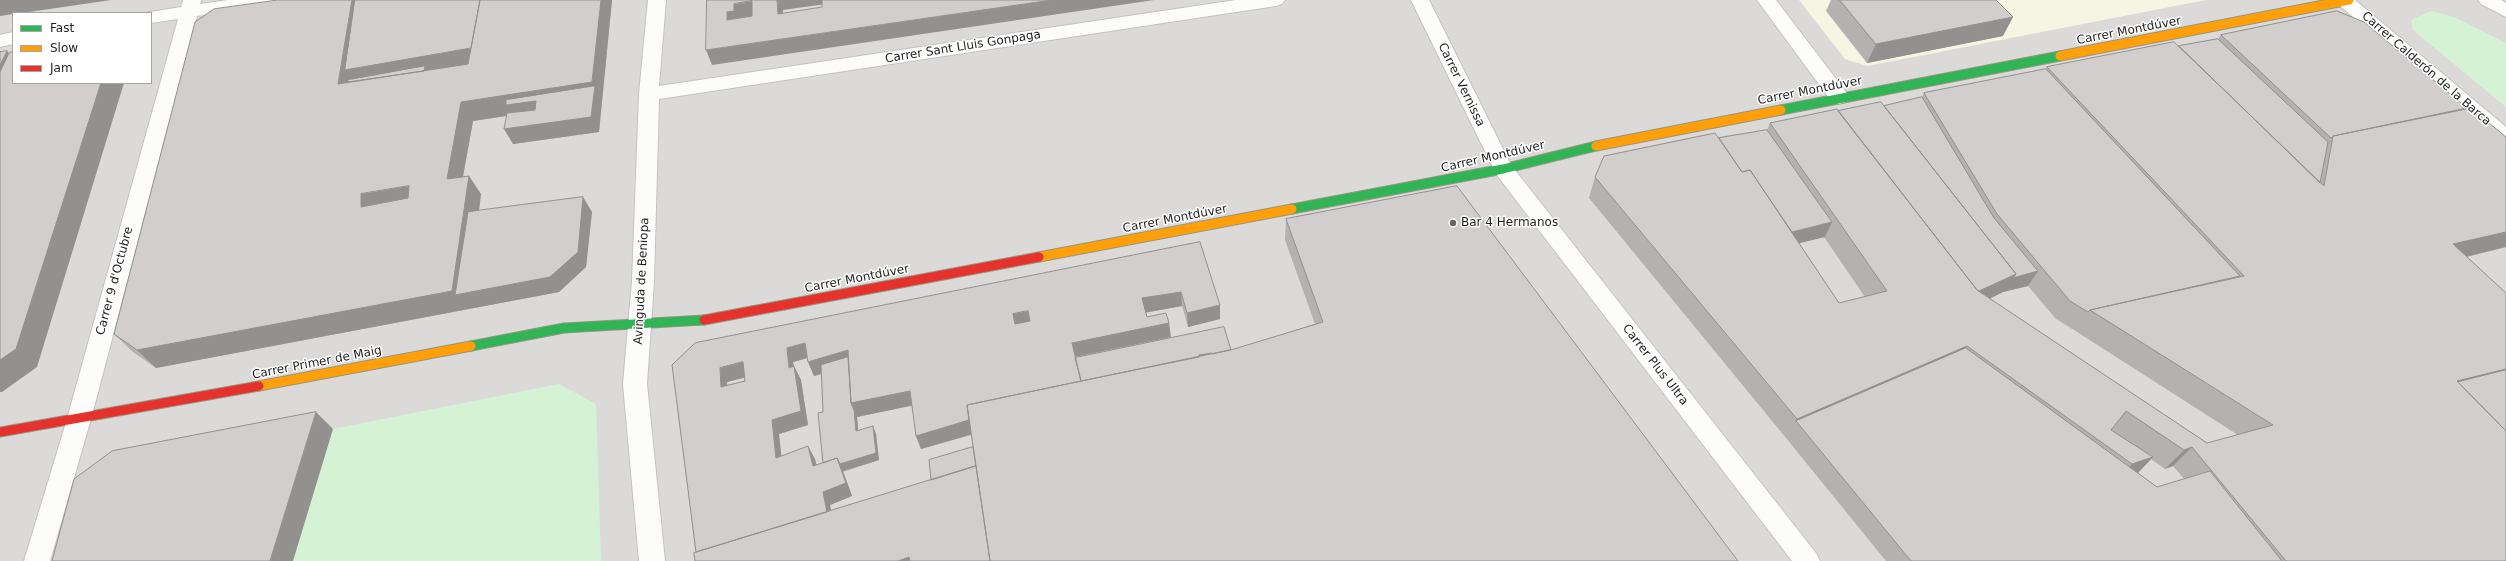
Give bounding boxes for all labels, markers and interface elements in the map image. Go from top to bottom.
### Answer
street label: Carrer Calderón de la Barca [2359,9,2493,129]
legend [12,12,152,84]
street label: Carrer Montdúver [2076,14,2182,48]
text: Fast [50,21,74,35]
street label: Carrer Sant Lluis Gonpaga [884,28,1042,66]
text: Slow [50,41,78,55]
street label: Carrer Vernissa [1434,41,1488,129]
text: Jam [50,61,73,75]
street label: Carrer Montdúver [1757,74,1863,108]
street label: Carrer Montdúver [1440,138,1546,176]
street label: Carrer Montdúver [1122,202,1228,236]
place label: Bar 4 Hermanos [1461,216,1558,230]
street label: Avinguda de Beniopa [631,217,653,345]
marker: Bar 4 Hermanos [1448,218,1458,228]
street label: Carrer 9 d'Octubre [94,225,136,337]
street label: Carrer Montdúver [804,262,910,296]
street label: Carrer Plus Ultra [1619,322,1691,408]
street label: Carrer Primer de Maig [251,343,383,383]

